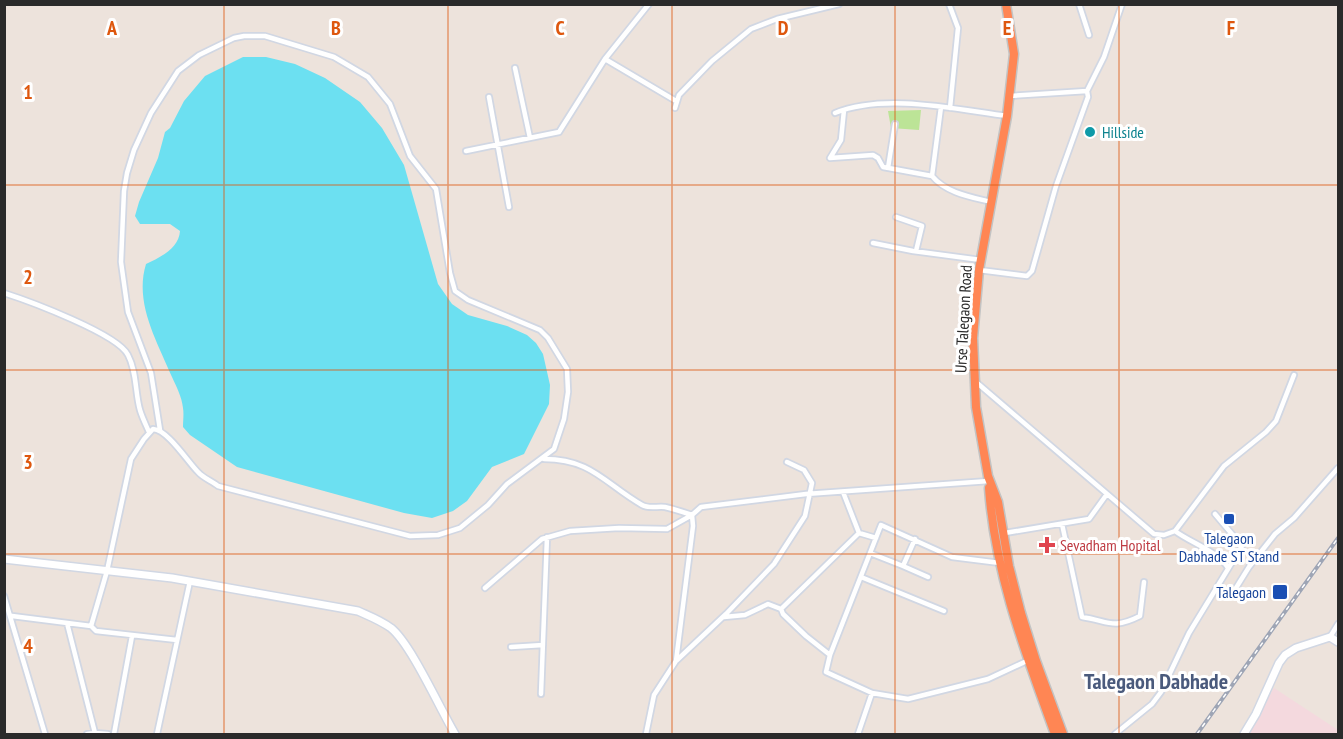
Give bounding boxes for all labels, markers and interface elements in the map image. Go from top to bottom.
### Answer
text: A [106,15,118,41]
text: B [331,15,341,41]
text: C [555,15,565,41]
text: D [778,15,789,41]
text: E [1003,15,1011,41]
text: F [1227,15,1235,41]
text: 1 [23,79,33,105]
place label: Hillside [1102,122,1144,142]
marker: Hillside [1083,125,1097,139]
text: 2 [23,264,33,290]
street label: Urse Talegaon Road [950,264,976,373]
text: 3 [23,449,33,475]
marker: Talegaon Dabhade ST Stand [1222,512,1236,526]
place label: Talegaon Dabhade ST Stand [1179,528,1279,566]
place label: Sevadham Hopital [1060,535,1161,555]
marker: Sevadham Hopital [1038,536,1056,554]
place label: Talegaon [1216,582,1266,602]
marker: Talegaon [1271,583,1289,601]
text: 4 [23,633,33,659]
district label: Talegaon Dabhade [1084,667,1228,695]

